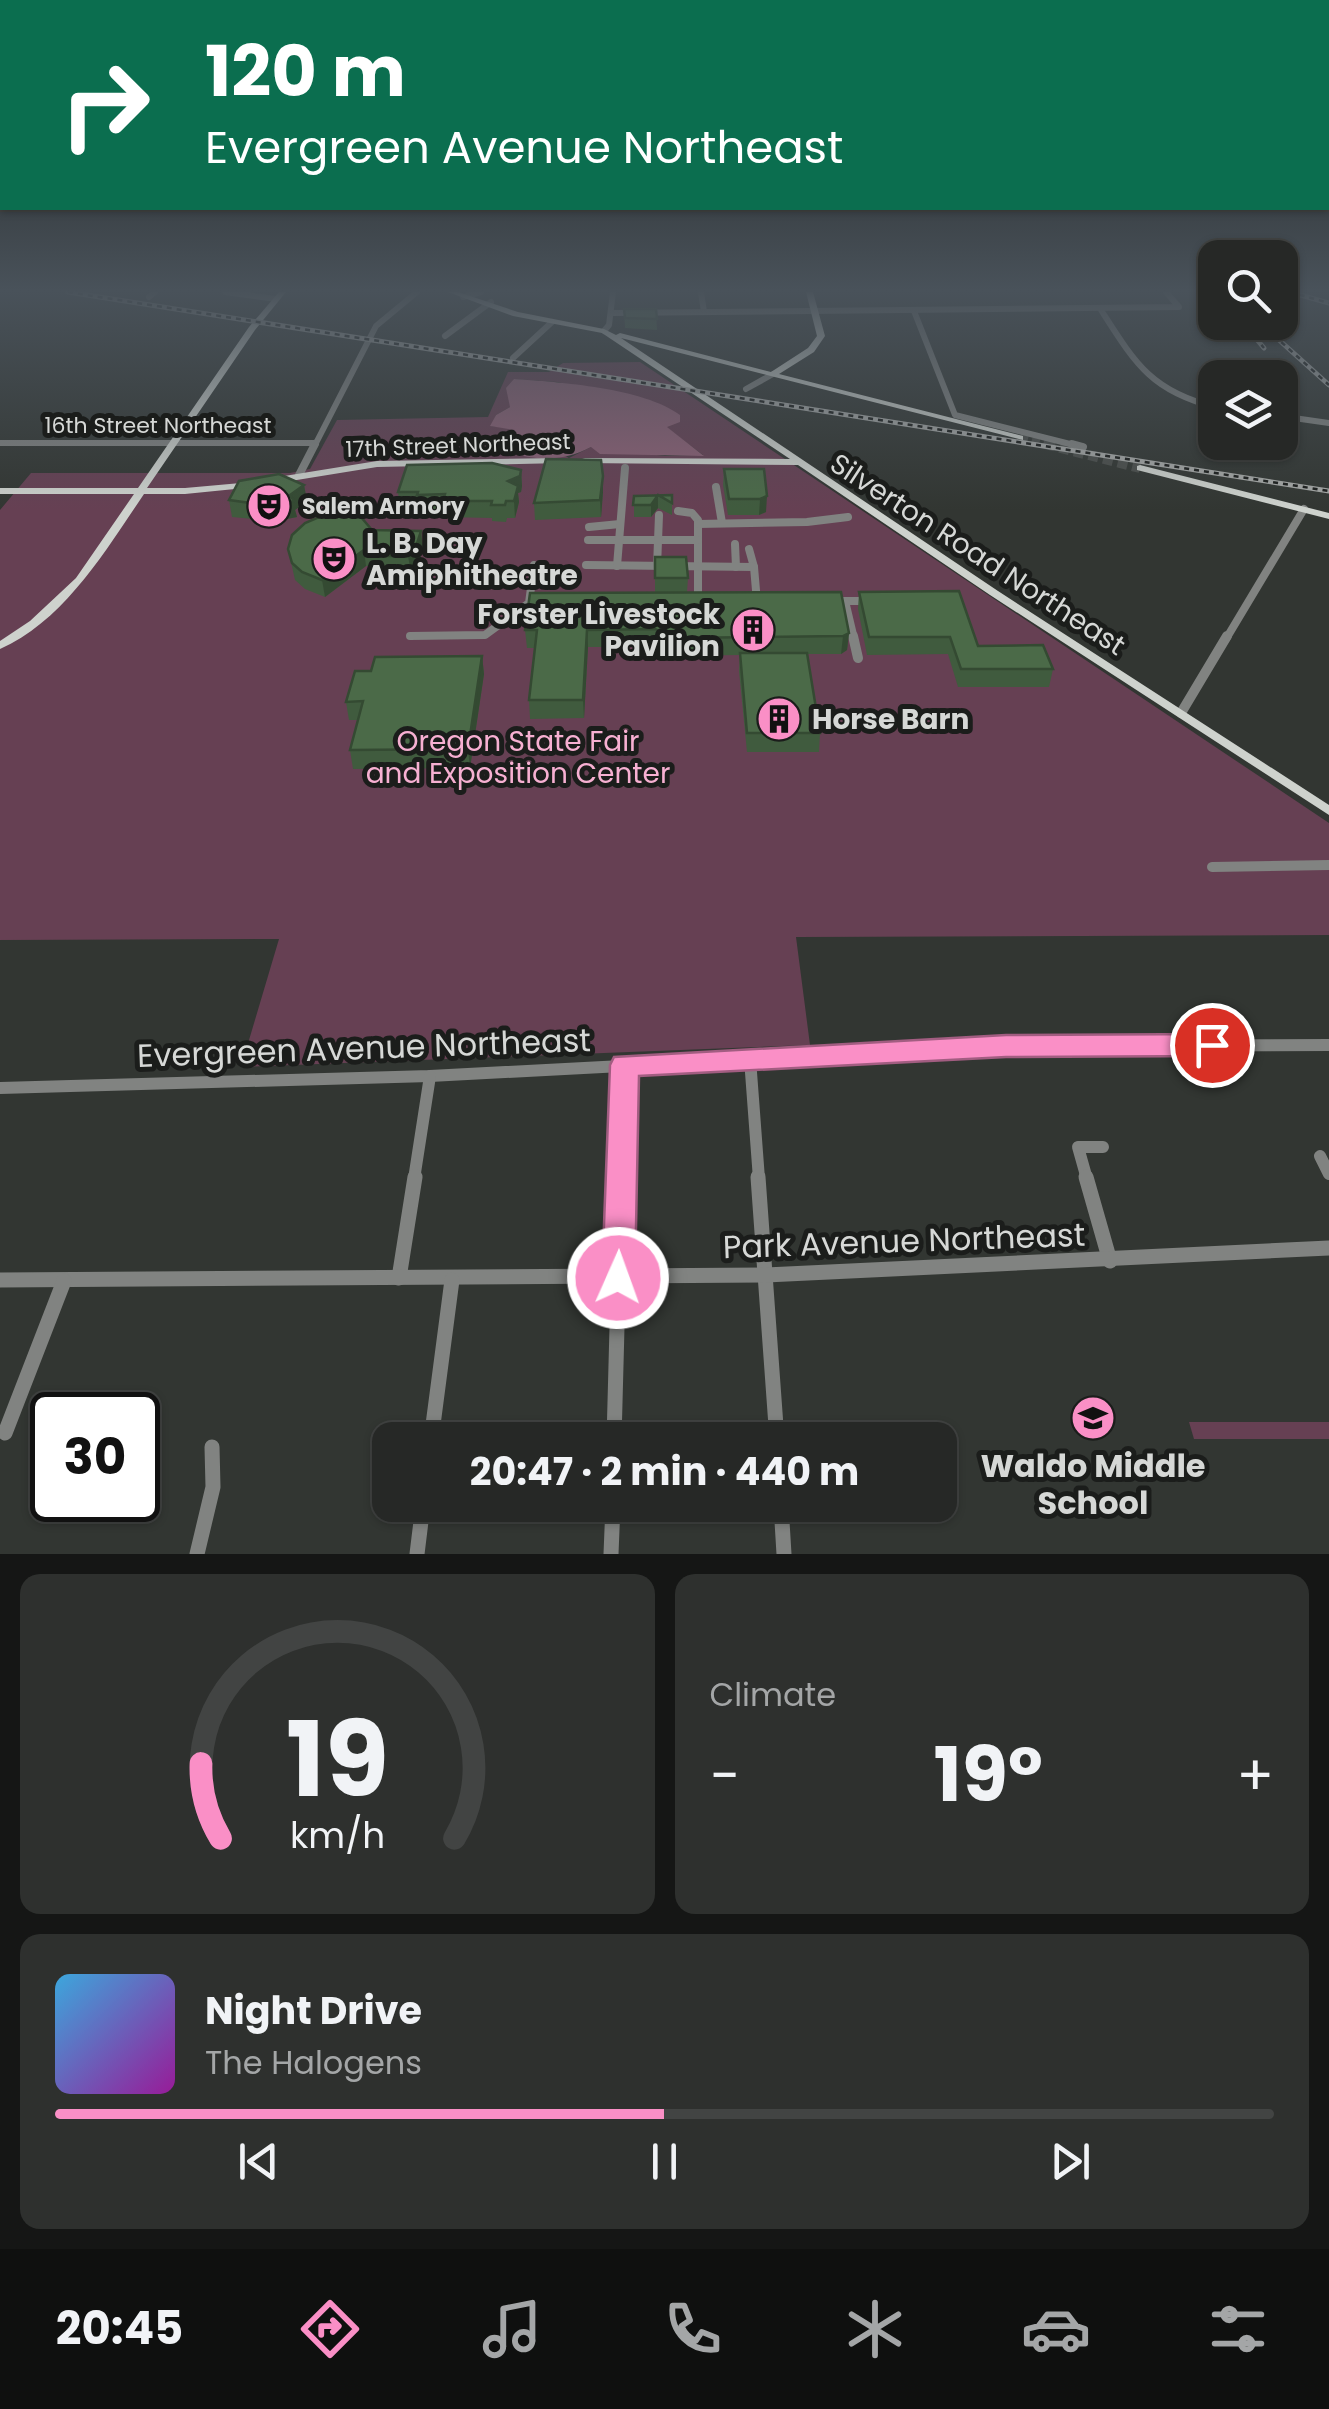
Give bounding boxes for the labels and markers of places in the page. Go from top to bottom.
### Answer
theatre icon: Salem Armory [246,483,292,529]
place label: Salem Armory [302,491,465,522]
place label: L. B. Day Amiphitheatre [366,524,578,595]
theatre icon: L. B. Day Amiphitheatre [311,536,357,582]
place label: Forster Livestock Pavilion [477,595,721,666]
building icon: Forster Livestock Pavilion [730,607,776,653]
building icon: Horse Barn [756,696,802,742]
place label: Horse Barn [812,700,969,739]
pin [1170,1003,1255,1088]
school or university icon: Waldo Middle School [1070,1395,1116,1441]
place label: Waldo Middle School [980,1443,1206,1525]

